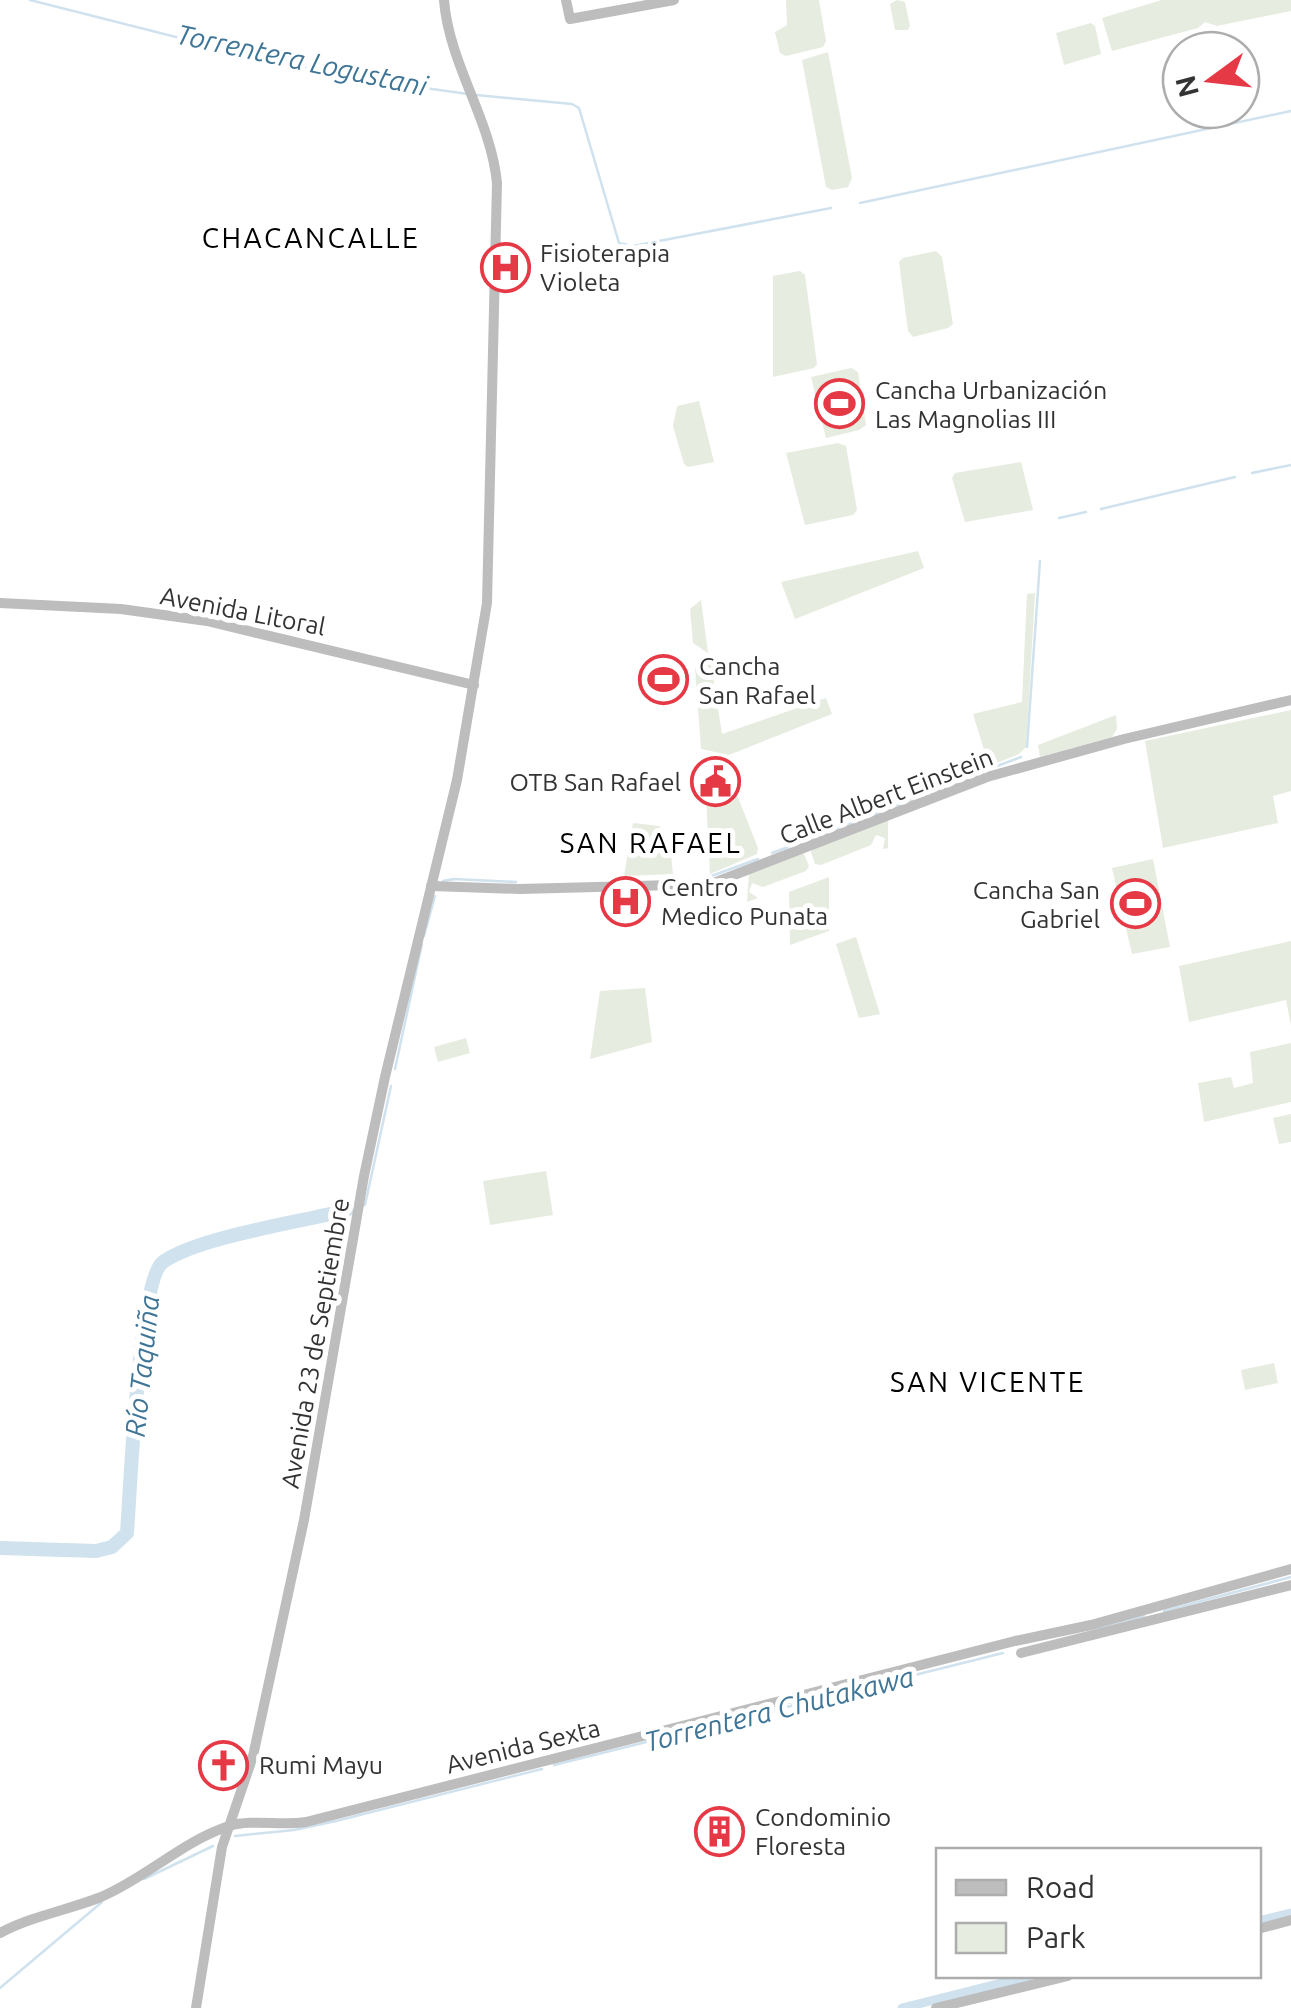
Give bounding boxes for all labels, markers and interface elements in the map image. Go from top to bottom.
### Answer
water label: Torrentera Logustani [174,18,431,101]
north arrow [1161,30,1261,130]
text: N [1169,72,1204,101]
district label: CHACANCALLE [202,222,420,253]
place label: Fisioterapia Violeta [540,239,670,296]
hospital icon: Fisioterapia Violeta [479,241,531,293]
place label: Cancha Urbanización Las Magnolias III [875,376,1107,433]
sports icon: Cancha Urbanización Las Magnolias III [814,378,866,430]
street label: Avenida Litoral [158,581,328,641]
place label: Cancha San Rafael [699,652,816,709]
sports icon: Cancha San Rafael [638,654,690,706]
street label: Calle Albert Einstein [775,742,997,850]
public building icon: OTB San Rafael [690,756,742,808]
place label: OTB San Rafael [509,768,681,796]
district label: SAN RAFAEL [560,827,742,858]
place label: Centro Medico Punata [661,873,828,930]
hospital icon: Centro Medico Punata [600,875,652,927]
place label: Cancha San Gabriel [973,876,1100,933]
sports icon: Cancha San Gabriel [1109,878,1161,930]
street label: Avenida 23 de Septiembre [276,1196,354,1490]
water label: Río Taquiña [119,1294,164,1438]
district label: SAN VICENTE [890,1366,1086,1397]
water label: Torrentera Chutakawa [641,1660,917,1757]
street label: Avenida Sexta [443,1713,603,1779]
church icon: Rumi Mayu [198,1739,250,1791]
place label: Rumi Mayu [259,1751,383,1779]
place label: Condominio Floresta [755,1803,891,1860]
building icon: Condominio Floresta [694,1805,746,1857]
legend [936,1848,1261,1978]
text: Road [1026,1870,1095,1904]
text: Park [1026,1920,1086,1954]

